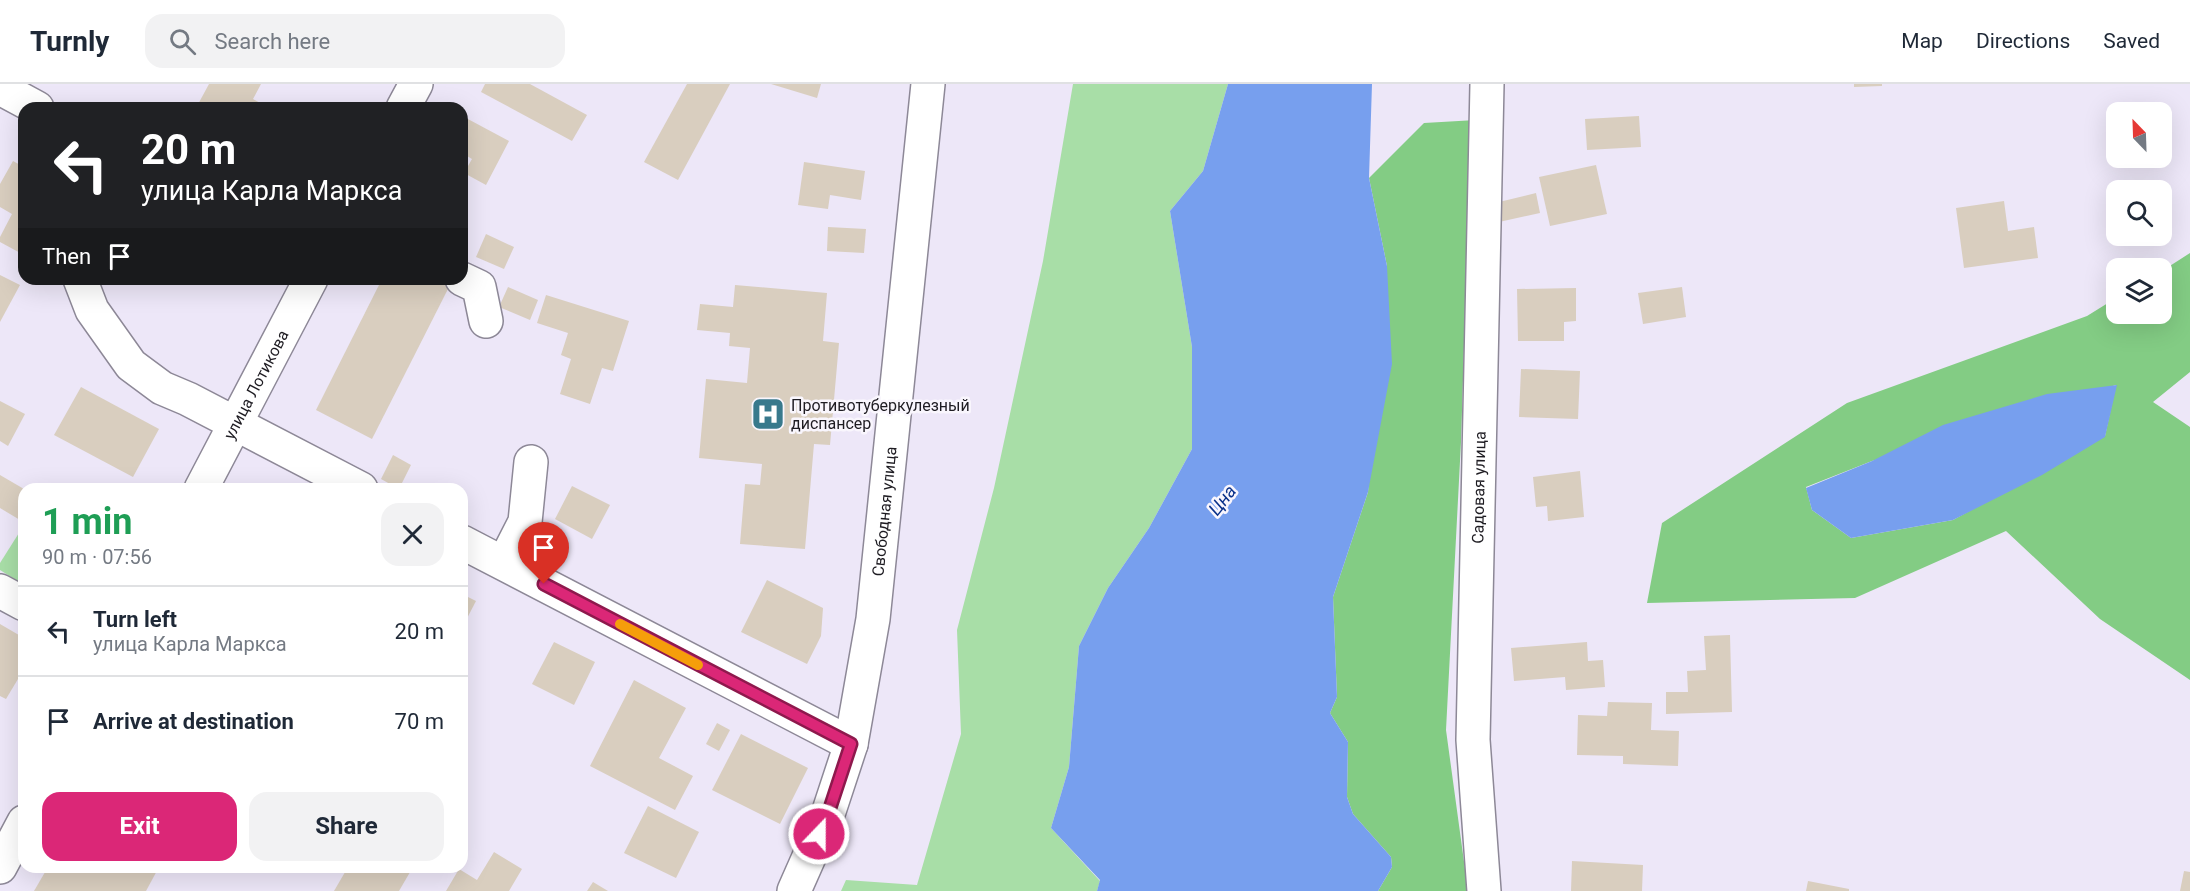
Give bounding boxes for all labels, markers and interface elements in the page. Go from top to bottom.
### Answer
search box [145,14,565,68]
text: Turnly [30,25,109,58]
icon: search [166,25,199,58]
text: Search here [214,29,330,54]
text: Map [1901,29,1943,53]
text: Directions [1976,29,2070,53]
text: Saved [2103,29,2160,53]
north arrow [2106,102,2172,168]
map controls [2106,102,2172,324]
text: 20 m [141,125,236,174]
icon: left [42,126,120,204]
text: улица Карла Маркса [141,175,402,207]
button: search [2106,180,2172,246]
icon: arrive [103,240,136,273]
text: Then [42,244,91,269]
button: layers [2106,258,2172,324]
street label: улица Лотикова [219,327,292,442]
hospital icon: Противотуберкулезный диспансер [750,396,786,432]
place label: Противотуберкулезный диспансер [791,396,970,433]
street label: Садовая улица [1468,431,1489,544]
street label: Свободная улица [868,446,900,577]
water label: Цна [1204,481,1240,519]
text: 1 min [42,501,133,543]
button: close [381,503,444,566]
pin [518,522,569,584]
icon: arrive [527,531,560,564]
text: 90 m · 07:56 [42,545,152,569]
text: Turn left [93,607,177,632]
icon: left [42,615,75,648]
text: 20 m [395,619,444,644]
text: улица Карла Маркса [93,632,287,656]
icon: arrive [42,705,75,738]
text: Arrive at destination [93,709,294,734]
text: 70 m [395,709,444,734]
button: Exit [42,792,237,861]
button: Share [249,792,444,861]
position arrow [787,802,851,866]

